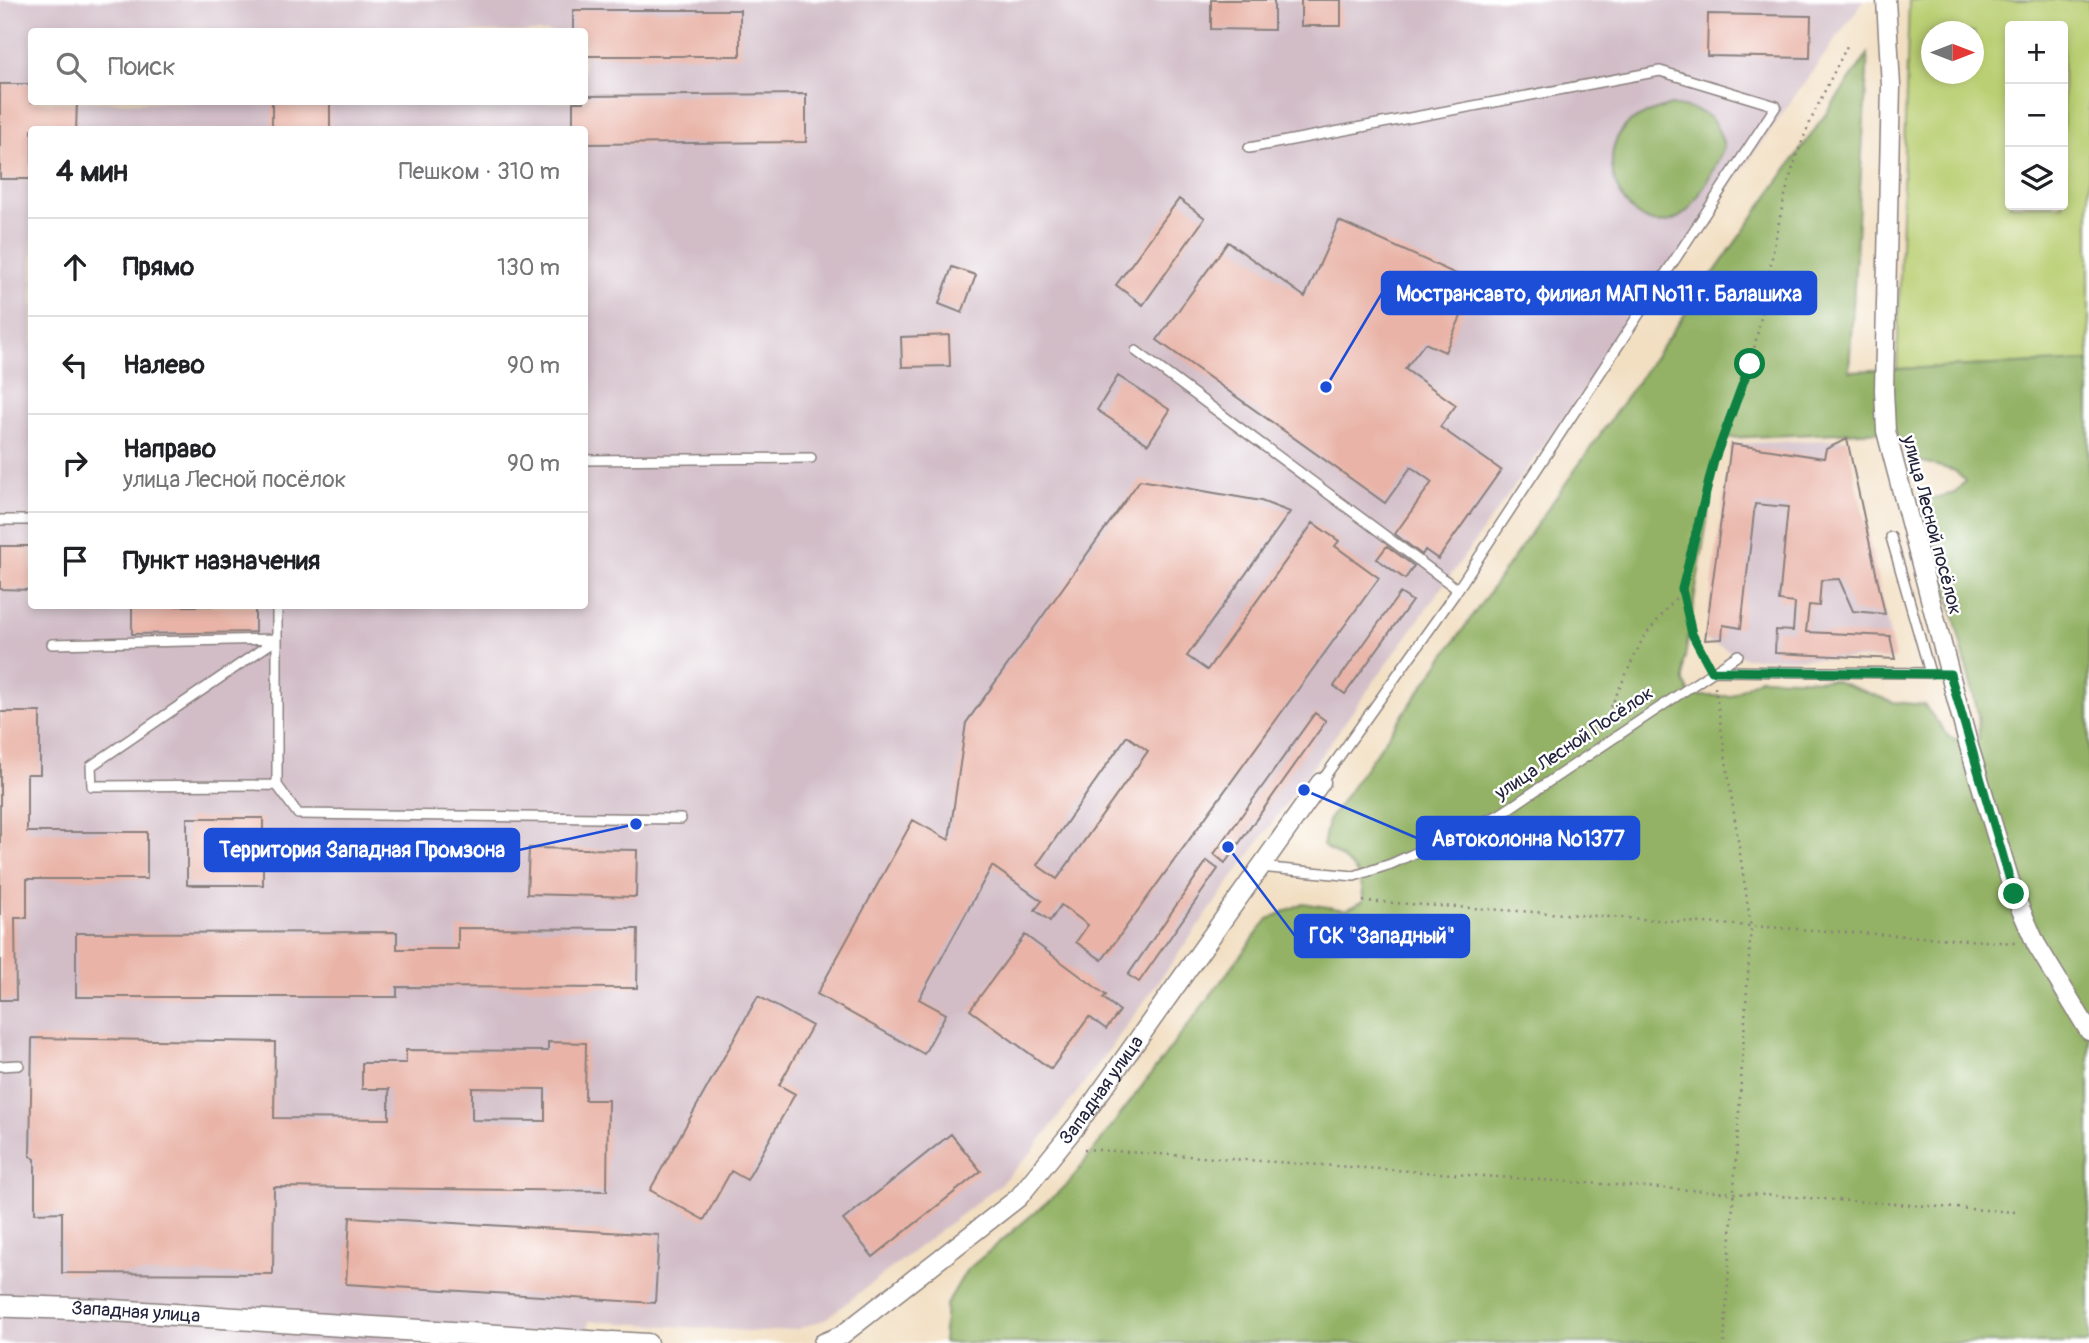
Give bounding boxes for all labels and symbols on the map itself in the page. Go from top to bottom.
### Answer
north arrow [1921,21,1984,84]
callout: Мострансавто, филиал МАП №11 г. Балашиха [1382,272,1816,314]
text: Мострансавто, филиал МАП №11 г. Балашиха [1396,281,1802,308]
route start [1734,348,1765,379]
street label: улица Лесной посёлок [1896,432,1968,617]
street label: улица Лесной Посёлок [1489,681,1658,806]
callout: Автоколонна №1377 [1417,817,1639,859]
text: Автоколонна №1377 [1431,826,1625,853]
callout: Территория Западная Промзона [205,829,519,871]
text: Территория Западная Промзона [218,837,505,864]
route end [1998,878,2029,909]
callout: ГСК "Западный" [1295,915,1469,957]
text: ГСК "Западный" [1309,923,1455,950]
street label: Западная улица [1054,1031,1149,1150]
street label: Западная улица [71,1296,201,1328]

